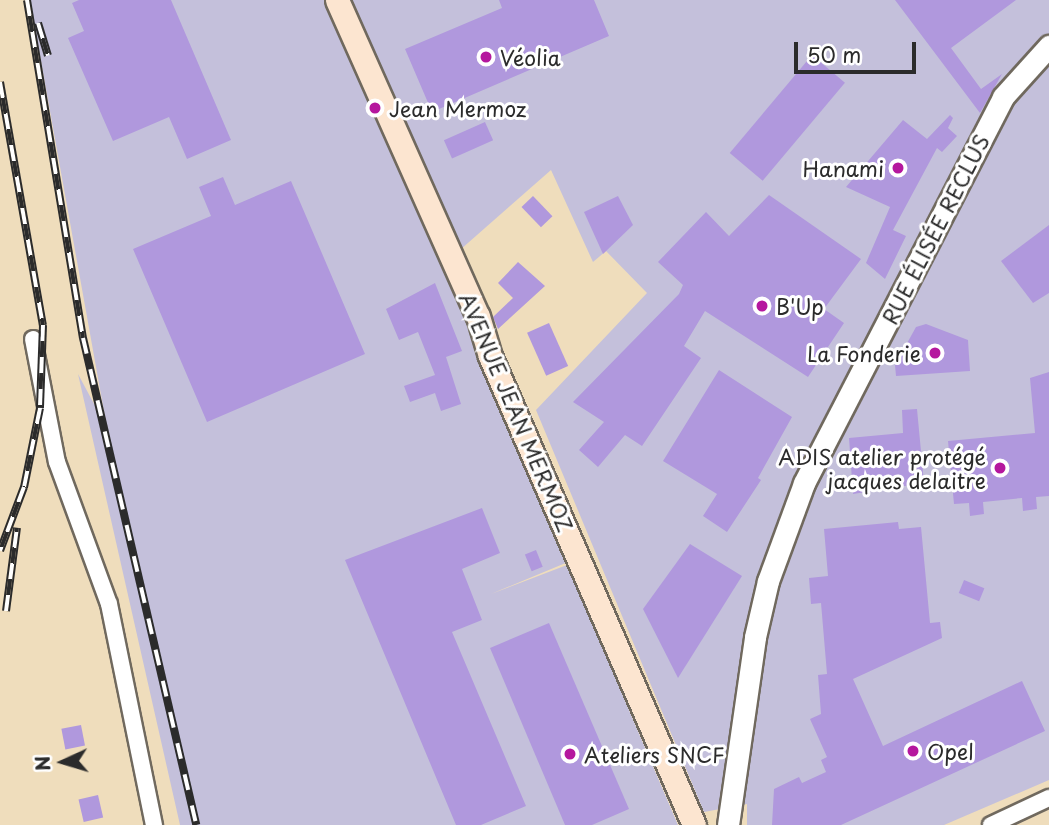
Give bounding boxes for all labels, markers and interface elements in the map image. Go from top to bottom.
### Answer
scale bar [797,28,920,72]
text: 50 m [807,38,861,70]
place label: Véolia [500,44,561,70]
marker: Véolia [478,49,494,65]
place label: Jean Mermoz [389,95,526,121]
marker: Jean Mermoz [367,100,383,116]
street label: RUE ÉLISÉE RECLUS [876,129,994,329]
place label: Hanami [803,155,884,181]
marker: Hanami [890,160,906,176]
street label: AVENUE JEAN MERMOZ [456,290,578,534]
place label: B'Up [776,293,824,319]
marker: B'Up [754,298,770,314]
place label: La Fonderie [804,340,921,366]
marker: La Fonderie [927,345,943,361]
place label: ADIS atelier protégé jacques delaitre [779,443,986,493]
marker: ADIS atelier protégé jacques delaitre [992,460,1008,476]
north arrow [28,727,98,797]
place label: Opel [927,738,974,764]
place label: Ateliers SNCF [584,741,726,767]
marker: Opel [905,743,921,759]
marker: Ateliers SNCF [562,746,578,762]
text: N [28,755,57,772]

